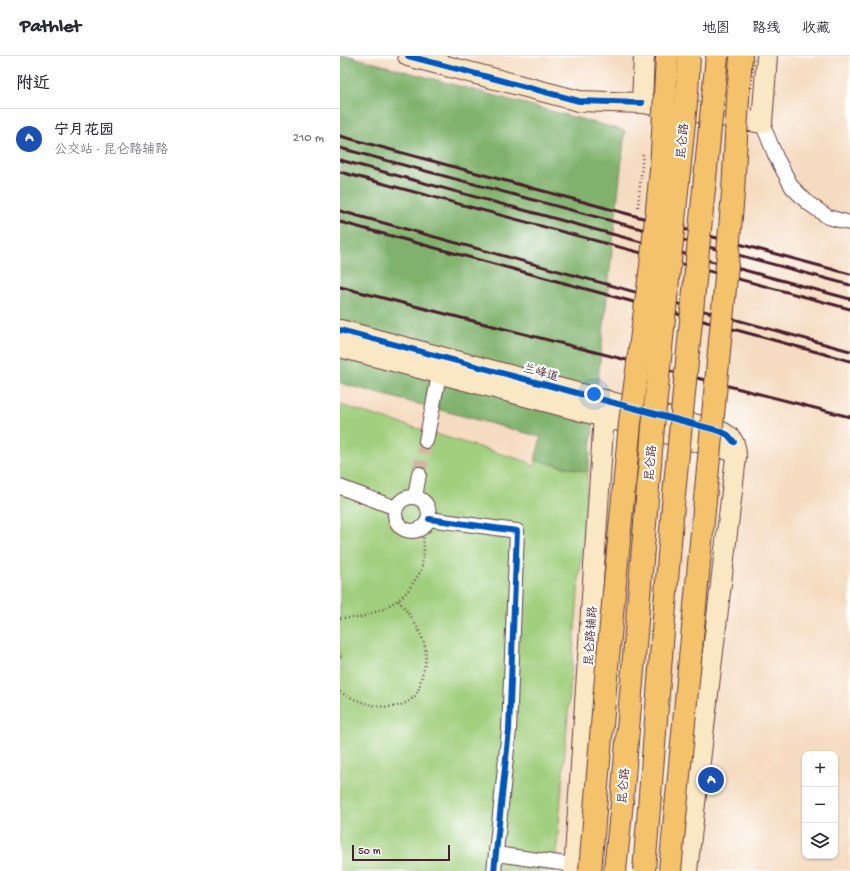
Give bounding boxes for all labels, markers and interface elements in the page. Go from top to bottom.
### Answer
text: Pathlet [20,16,81,39]
text: 地图 [702,21,730,38]
text: 路线 [752,21,780,38]
text: 收藏 [802,21,830,38]
text: 附近 [16,75,50,95]
text: 宁月花园 [54,122,114,140]
street label: 昆仑路 [674,122,693,160]
text: A [25,131,33,146]
text: 210 m [293,131,324,146]
text: 公交站 · 昆仑路辅路 [54,143,168,158]
street label: 兰峰道 [521,361,560,385]
your location [584,384,604,404]
street label: 昆仑路 [642,445,661,482]
street label: 昆仑路辅路 [582,606,601,667]
map controls [802,751,838,859]
button: + [802,751,838,787]
pin: A [698,765,724,795]
street label: 昆仑路 [615,768,634,805]
button: − [802,787,838,823]
button: layers [802,823,838,859]
scale bar [352,843,450,862]
text: 50 m [358,846,380,858]

